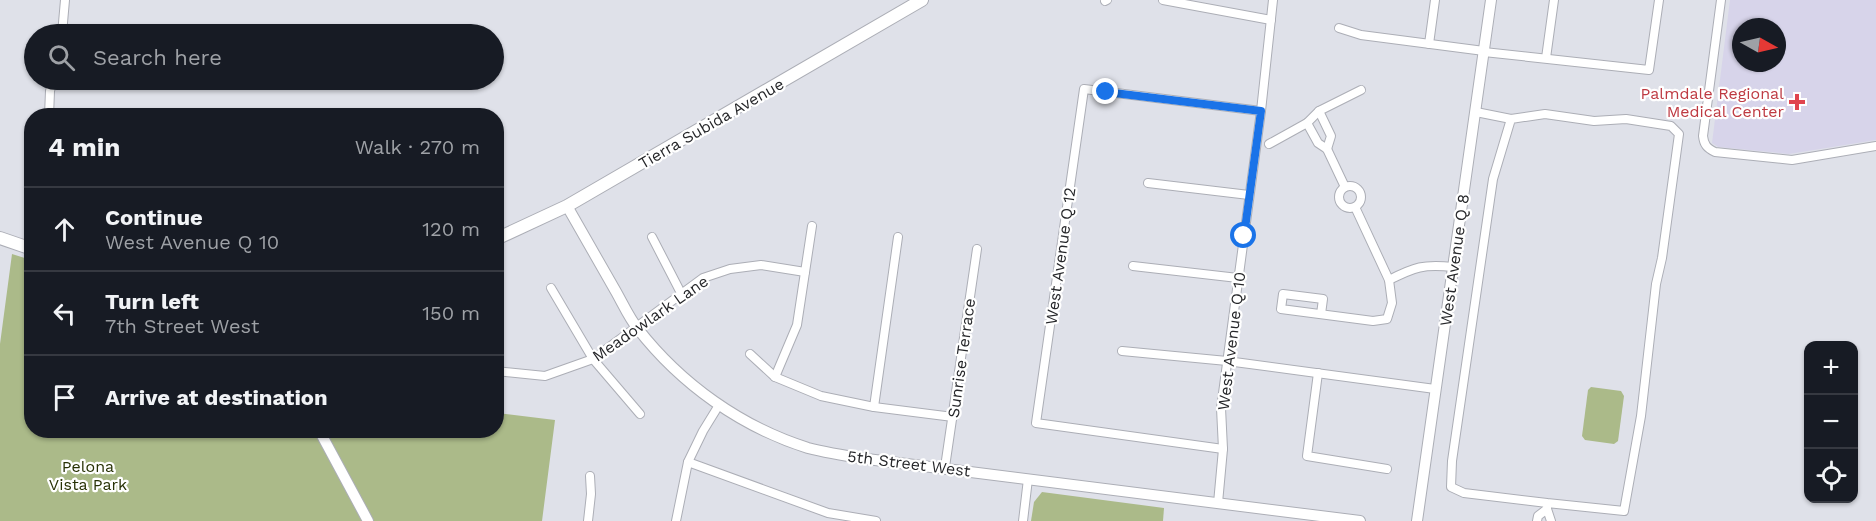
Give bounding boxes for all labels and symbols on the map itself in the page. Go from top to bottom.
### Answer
north arrow [1732,18,1786,72]
street label: Tierra Subida Avenue [635,74,787,173]
route end [1092,78,1118,104]
place label: Palmdale Regional Medical Center [1641,84,1784,121]
marker: Palmdale Regional Medical Center [1788,93,1806,111]
street label: West Avenue Q 12 [1041,186,1080,326]
street label: West Avenue Q 8 [1436,193,1473,327]
route start [1230,222,1256,248]
street label: Meadowlark Lane [589,271,712,365]
street label: West Avenue Q 10 [1214,271,1249,411]
street label: Sunrise Terrace [944,297,979,419]
street label: 5th Street West [846,447,972,481]
park label: Pelona Vista Park [49,457,127,494]

